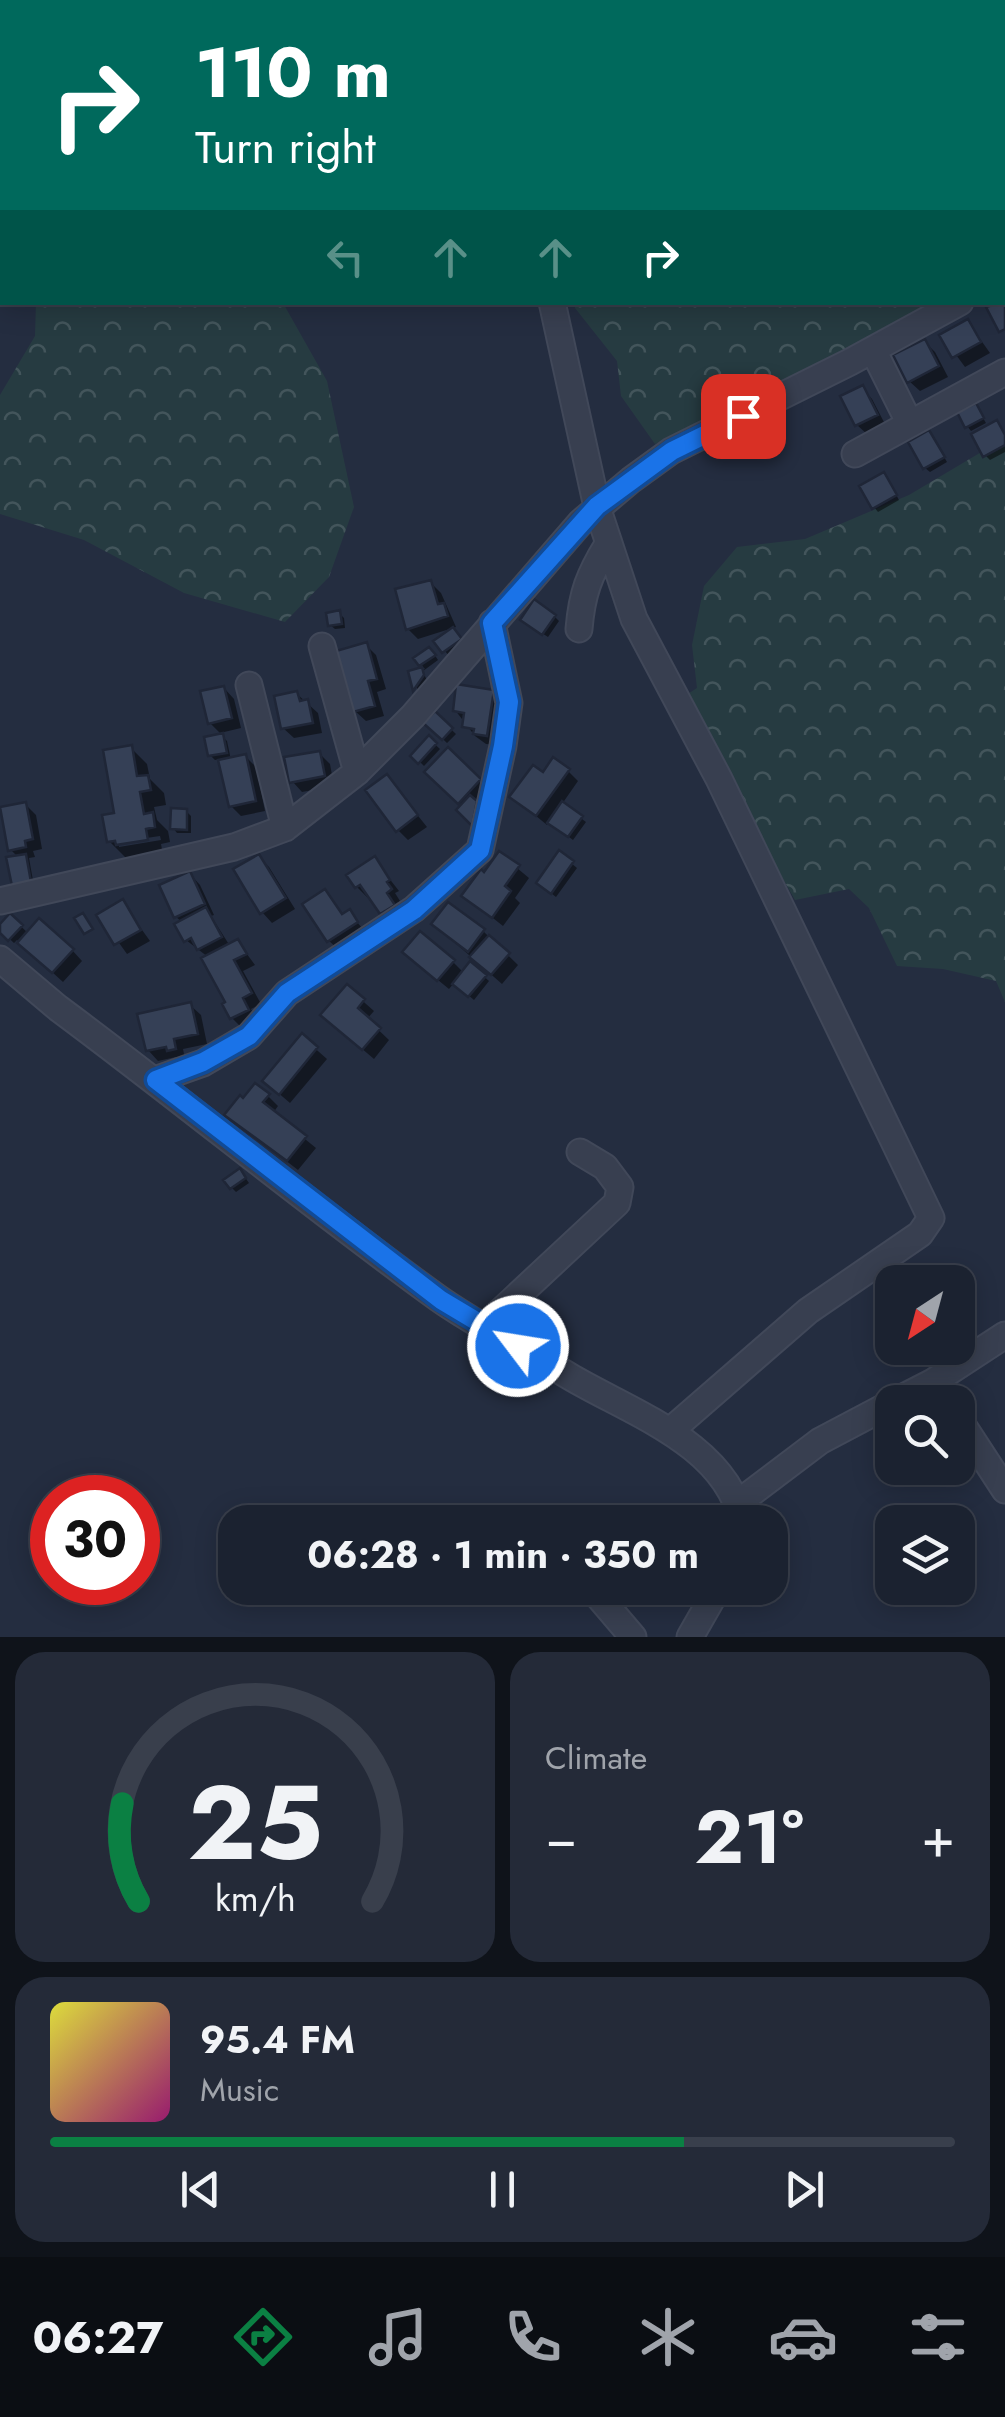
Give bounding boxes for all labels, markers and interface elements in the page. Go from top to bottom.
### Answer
text: 110 m [195,22,391,123]
icon: right [30,40,160,170]
text: Turn right [195,115,376,180]
icon: left [318,230,373,285]
icon: ahead [423,230,478,285]
icon: ahead [528,230,583,285]
icon: right [633,230,688,285]
pin [701,374,786,459]
icon: arrive [716,389,771,444]
north arrow [875,1265,975,1365]
map controls [875,1265,975,1605]
position arrow [466,1294,570,1398]
button: search [875,1385,975,1485]
speed limit sign: 30 [30,1475,160,1605]
button: layers [875,1505,975,1605]
text: 06:28 · 1 min · 350 m [307,1527,699,1582]
text: Climate [545,1735,647,1781]
text: 25 [187,1748,323,1898]
text: 21° [694,1783,804,1891]
text: − [545,1798,577,1878]
text: + [921,1798,955,1878]
text: km/h [215,1873,295,1924]
text: 95.4 FM [200,2012,355,2067]
text: Music [200,2067,279,2113]
icon: previous [173,2162,228,2217]
icon: pause [475,2162,530,2217]
icon: next [777,2162,832,2217]
icon: directions [228,2302,298,2372]
icon: music [363,2302,433,2372]
icon: phone [498,2302,568,2372]
icon: climate [633,2302,703,2372]
icon: car [768,2302,838,2372]
icon: filters [903,2302,973,2372]
text: 06:27 [32,2305,163,2370]

